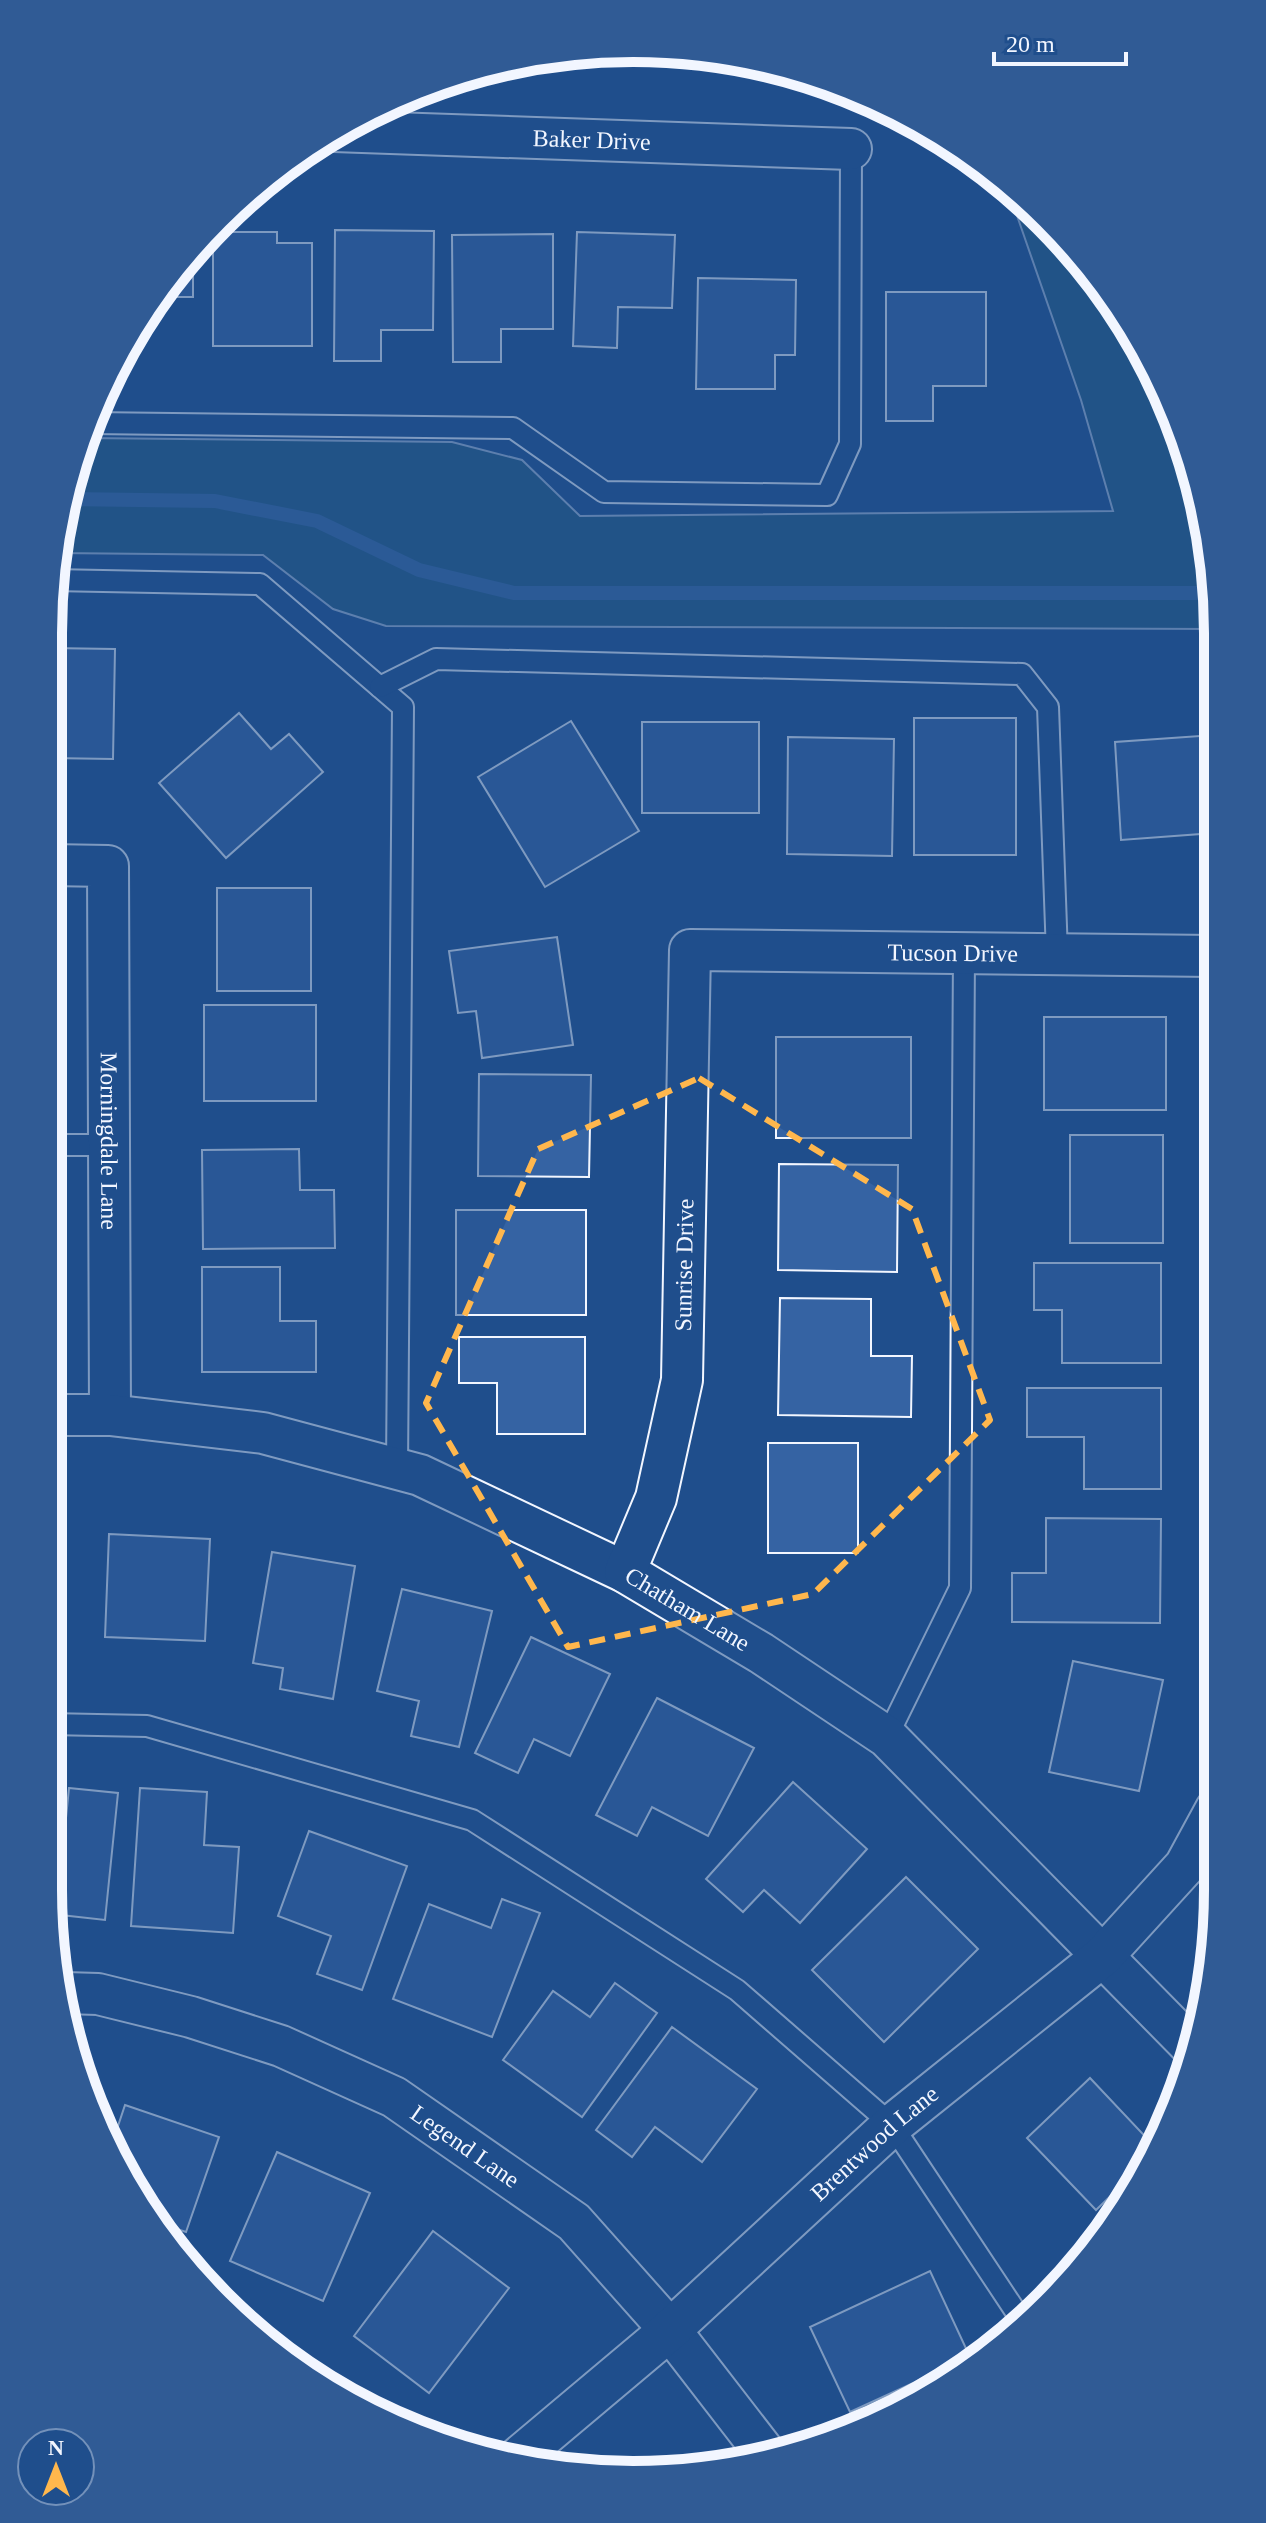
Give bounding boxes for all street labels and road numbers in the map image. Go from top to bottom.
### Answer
street label: Baker Drive [532,125,651,155]
street label: Tucson Drive [887,939,1018,967]
street label: Morningdale Lane [96,1052,122,1230]
street label: Sunrise Drive [670,1198,698,1332]
street label: Chatham Lane [620,1562,754,1656]
street label: Brentwood Lane [806,2080,943,2206]
street label: Legend Lane [406,2100,524,2193]

